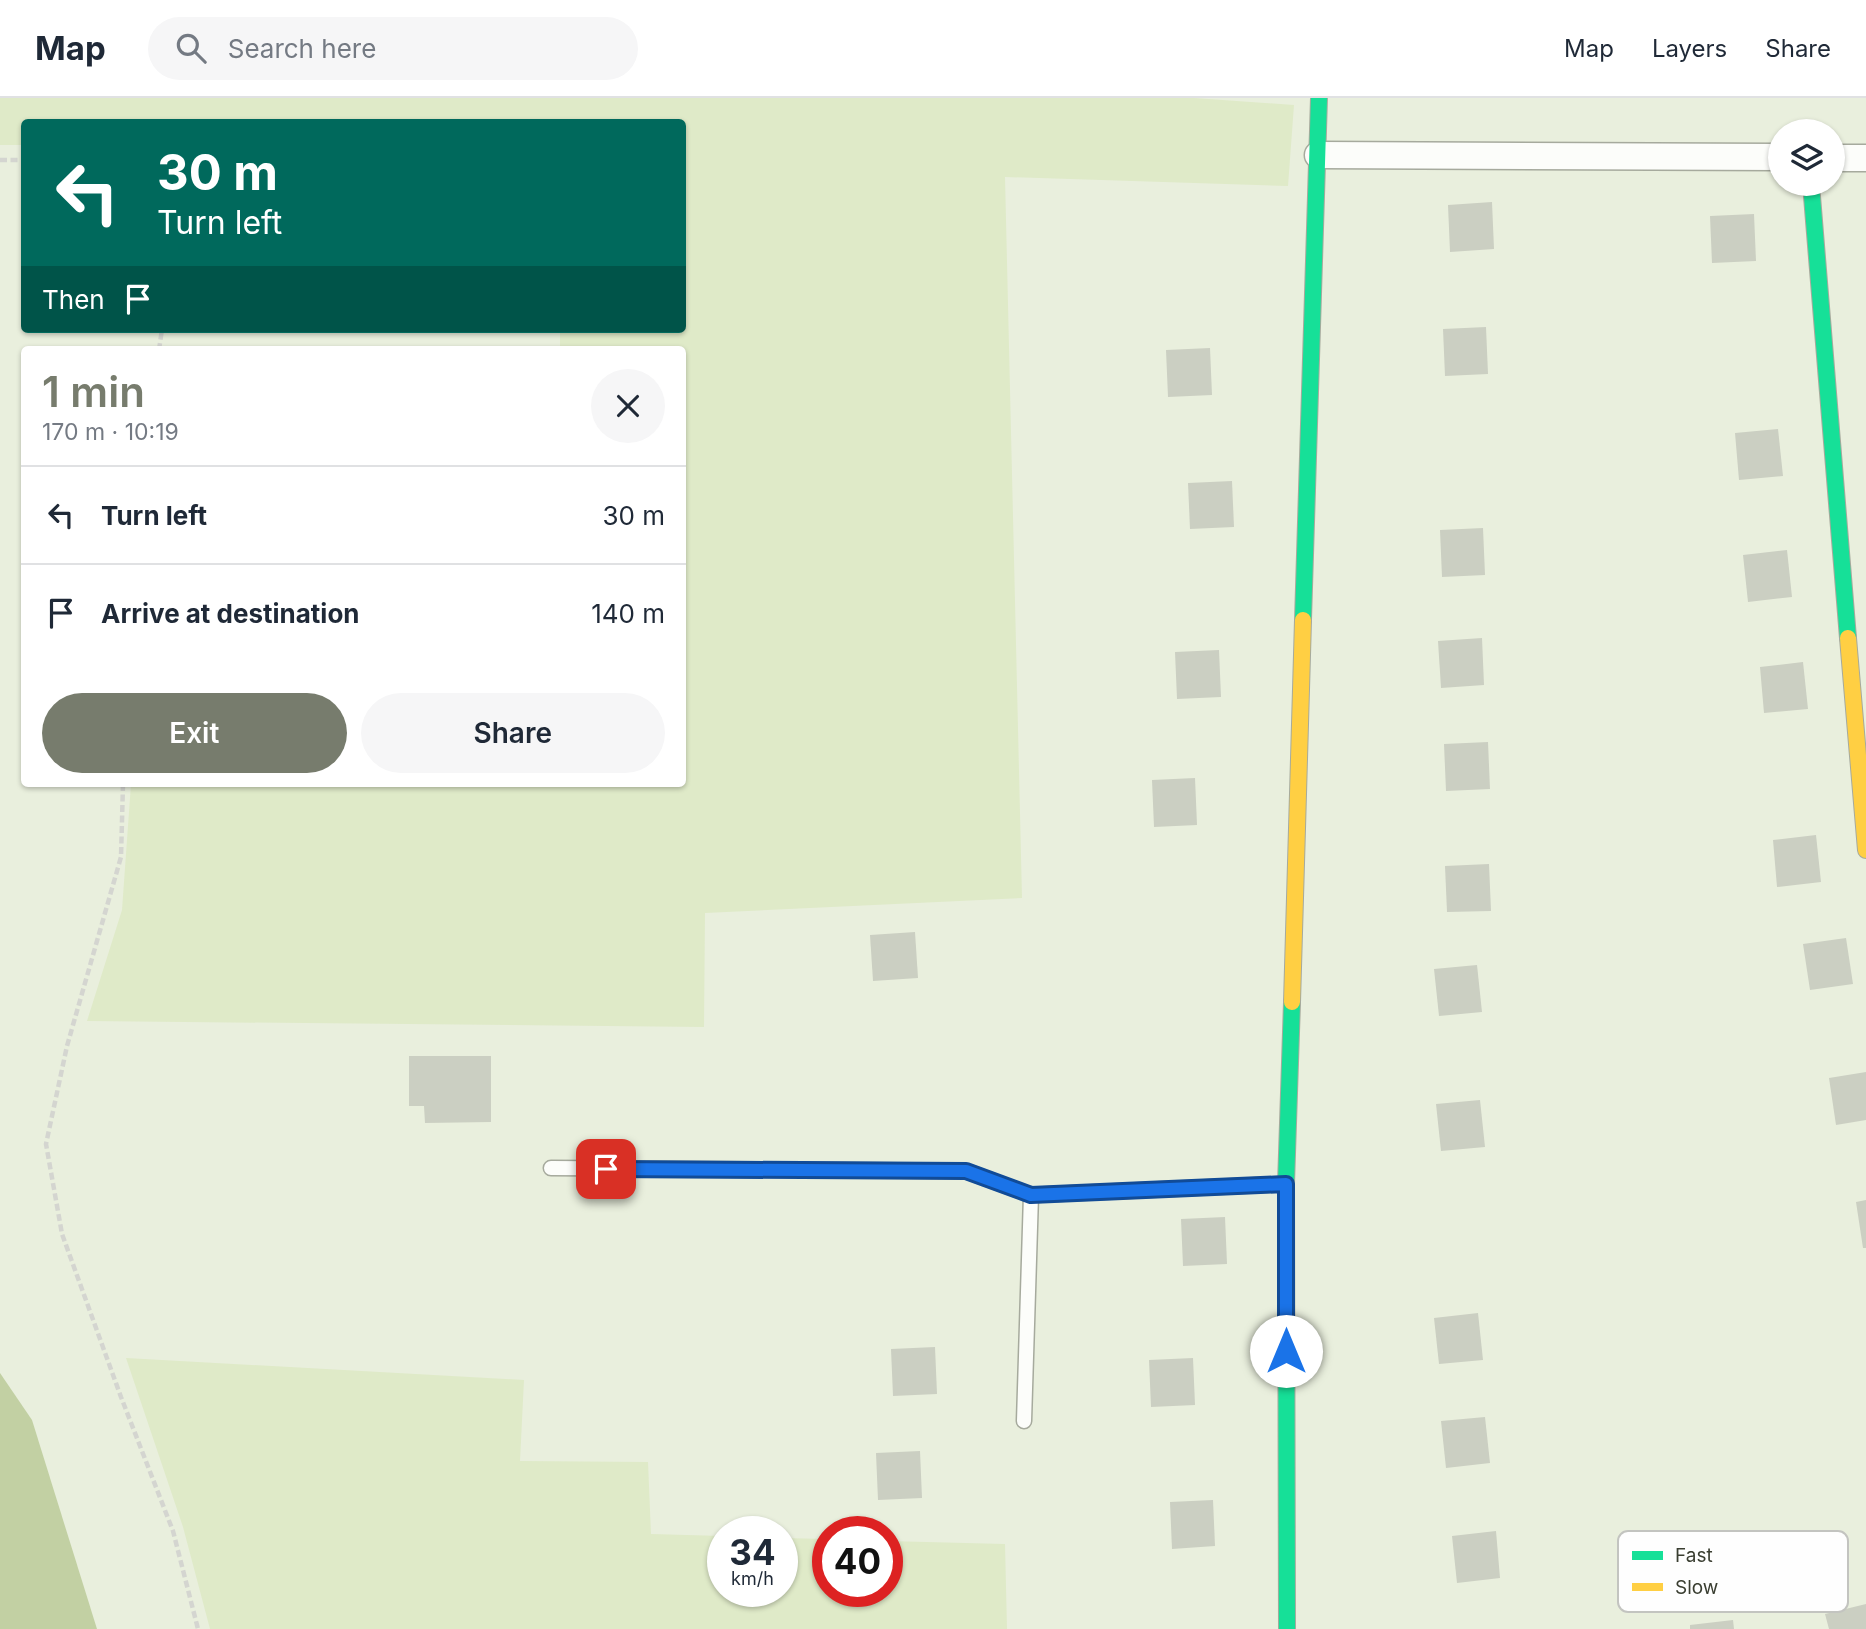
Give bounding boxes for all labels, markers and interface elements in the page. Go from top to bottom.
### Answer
search box [148,17,638,80]
text: Map [35,28,106,68]
icon: search [172,29,210,67]
text: Search here [228,33,376,64]
text: Map [1564,34,1614,63]
text: Layers [1652,34,1727,63]
text: Share [1765,34,1831,63]
map controls [1768,119,1845,196]
button: layers [1768,119,1845,196]
text: 30 m [157,143,278,202]
icon: left [42,147,133,238]
text: Turn left [157,203,282,242]
icon: arrive [119,280,157,318]
text: Then [42,284,105,315]
text: 1 min [42,366,145,417]
button: close [591,369,665,443]
text: 170 m · 10:19 [42,418,179,446]
icon: left [42,496,80,534]
text: Turn left [101,500,207,531]
text: 30 m [602,500,665,531]
icon: arrive [42,594,80,632]
text: Arrive at destination [101,598,360,629]
text: 140 m [591,598,665,629]
button: Exit [42,693,347,773]
button: Share [361,693,665,773]
pin [576,1139,636,1199]
icon: arrive [587,1150,625,1188]
position arrow [1249,1314,1323,1388]
speed limit sign: 40 [812,1516,903,1607]
text: 34 [729,1531,776,1573]
legend [1618,1531,1848,1612]
text: Fast [1675,1544,1713,1567]
text: km/h [731,1568,774,1589]
text: Slow [1675,1576,1718,1599]

